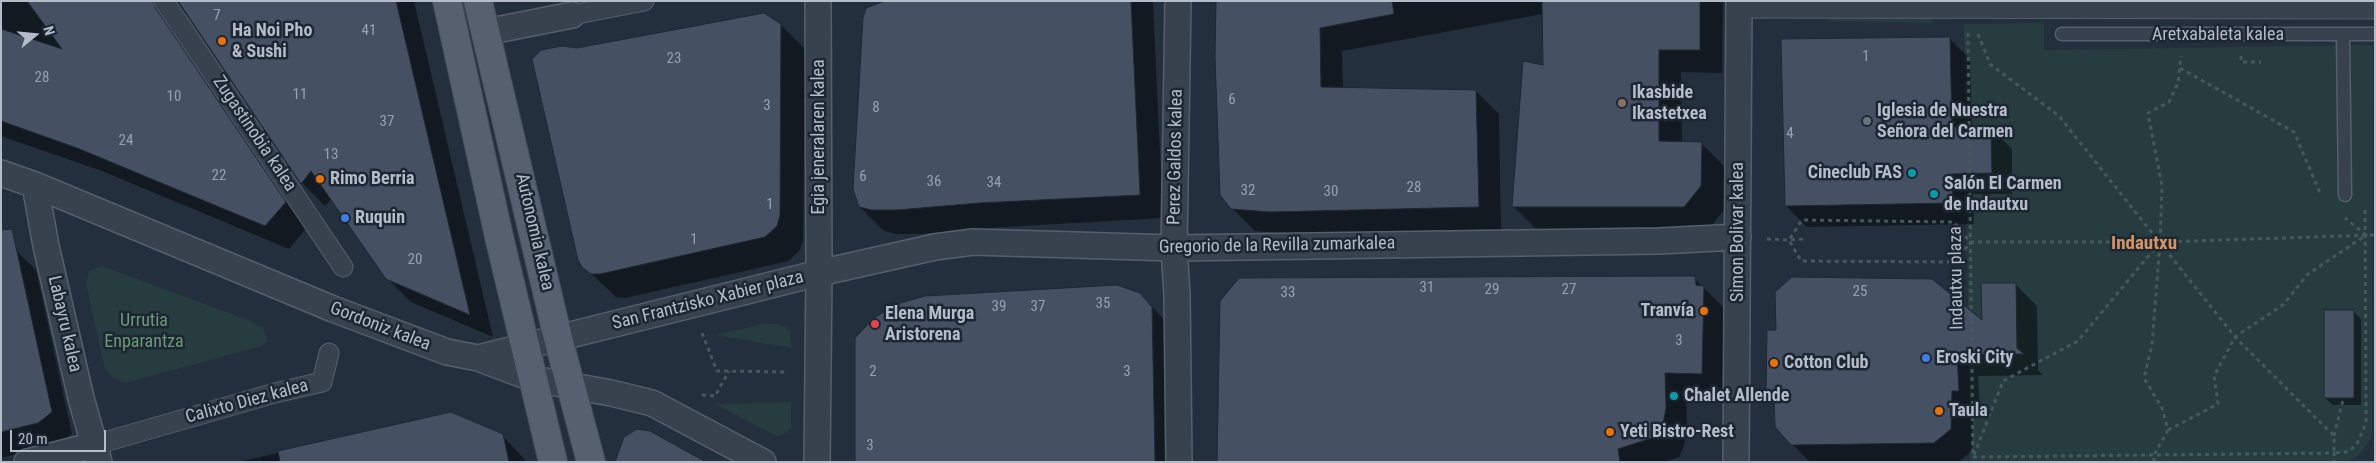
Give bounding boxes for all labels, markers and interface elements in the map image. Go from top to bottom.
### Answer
house number: 7 [213,7,221,25]
north arrow [10,10,60,60]
place label: Ha Noi Pho & Sushi [232,20,312,62]
house number: 41 [362,22,376,40]
text: N [40,24,58,37]
street label: Aretxabaleta kalea [2152,24,2284,46]
marker: Ha Noi Pho & Sushi [216,35,228,47]
house number: 1 [1862,48,1870,66]
house number: 23 [667,50,681,68]
street label: Egia jeneralaren kalea [808,59,830,215]
house number: 28 [35,69,49,87]
street label: Zugastinobia kalea [207,72,301,196]
place label: Ikasbide Ikastetxea [1632,82,1707,125]
house number: 11 [293,86,307,104]
house number: 10 [167,88,181,106]
street label: Perez Galdos kalea [1164,89,1188,225]
house number: 6 [1228,91,1236,109]
house number: 3 [763,97,771,115]
marker: Ikasbide Ikastetxea [1616,97,1628,109]
house number: 8 [872,99,880,117]
place label: Iglesia de Nuestra Señora del Carmen [1877,100,2013,142]
house number: 37 [380,113,394,131]
marker: Iglesia de Nuestra Señora del Carmen [1861,115,1873,127]
house number: 4 [1786,125,1794,143]
house number: 24 [119,132,133,150]
house number: 13 [324,146,338,164]
street label: Simon Bolivar kalea [1727,162,1749,302]
place label: Cineclub FAS [1808,162,1902,184]
house number: 22 [212,167,226,185]
marker: Cineclub FAS [1906,167,1918,179]
place label: Rimo Berria [330,168,415,190]
house number: 6 [859,168,867,186]
street label: Autonomia kalea [510,171,558,293]
marker: Rimo Berria [314,173,326,185]
house number: 36 [927,173,941,191]
place label: Salón El Carmen de Indautxu [1944,173,2062,215]
house number: 34 [987,174,1001,192]
house number: 28 [1407,179,1421,197]
house number: 32 [1241,182,1255,200]
house number: 30 [1324,183,1338,201]
marker: Salón El Carmen de Indautxu [1928,188,1940,200]
house number: 1 [766,196,774,214]
place label: Ruquin [355,207,405,229]
marker: Ruquin [339,212,351,224]
street label: Indautxu plaza [1945,226,1969,330]
house number: 1 [690,231,698,249]
street label: Gregorio de la Revilla zumarkalea [1159,233,1395,259]
district label: Indautxu [2111,233,2177,255]
house number: 20 [408,251,422,269]
street label: San Frantzisko Xabier plaza [610,267,806,335]
street label: Labayru kalea [42,274,86,374]
house number: 31 [1420,279,1434,297]
house number: 29 [1485,281,1499,299]
house number: 27 [1562,281,1576,299]
house number: 25 [1853,283,1867,301]
house number: 33 [1281,284,1295,302]
house number: 35 [1096,295,1110,313]
street label: Gordoniz kalea [327,298,433,356]
house number: 39 [992,298,1006,316]
house number: 37 [1031,298,1045,316]
place label: Tranvía [1641,300,1694,322]
place label: Elena Murga Aristorena [885,303,974,346]
marker: Tranvía [1698,305,1710,317]
park label: Urrutia Enparantza [104,310,184,352]
marker: Elena Murga Aristorena [869,318,881,330]
house number: 3 [1675,332,1683,350]
place label: Eroski City [1936,347,2013,369]
place label: Cotton Club [1784,352,1869,374]
marker: Eroski City [1920,352,1932,364]
marker: Cotton Club [1768,357,1780,369]
house number: 2 [869,363,877,381]
house number: 3 [1123,363,1131,381]
street label: Calixto Diez kalea [183,375,311,429]
place label: Chalet Allende [1684,385,1789,407]
marker: Chalet Allende [1668,390,1680,402]
place label: Taula [1949,400,1988,422]
marker: Taula [1933,405,1945,417]
scale bar [12,420,109,452]
place label: Yeti Bistro-Rest [1620,421,1734,443]
marker: Yeti Bistro-Rest [1604,426,1616,438]
text: 20 m [18,430,48,448]
house number: 3 [866,437,874,455]

